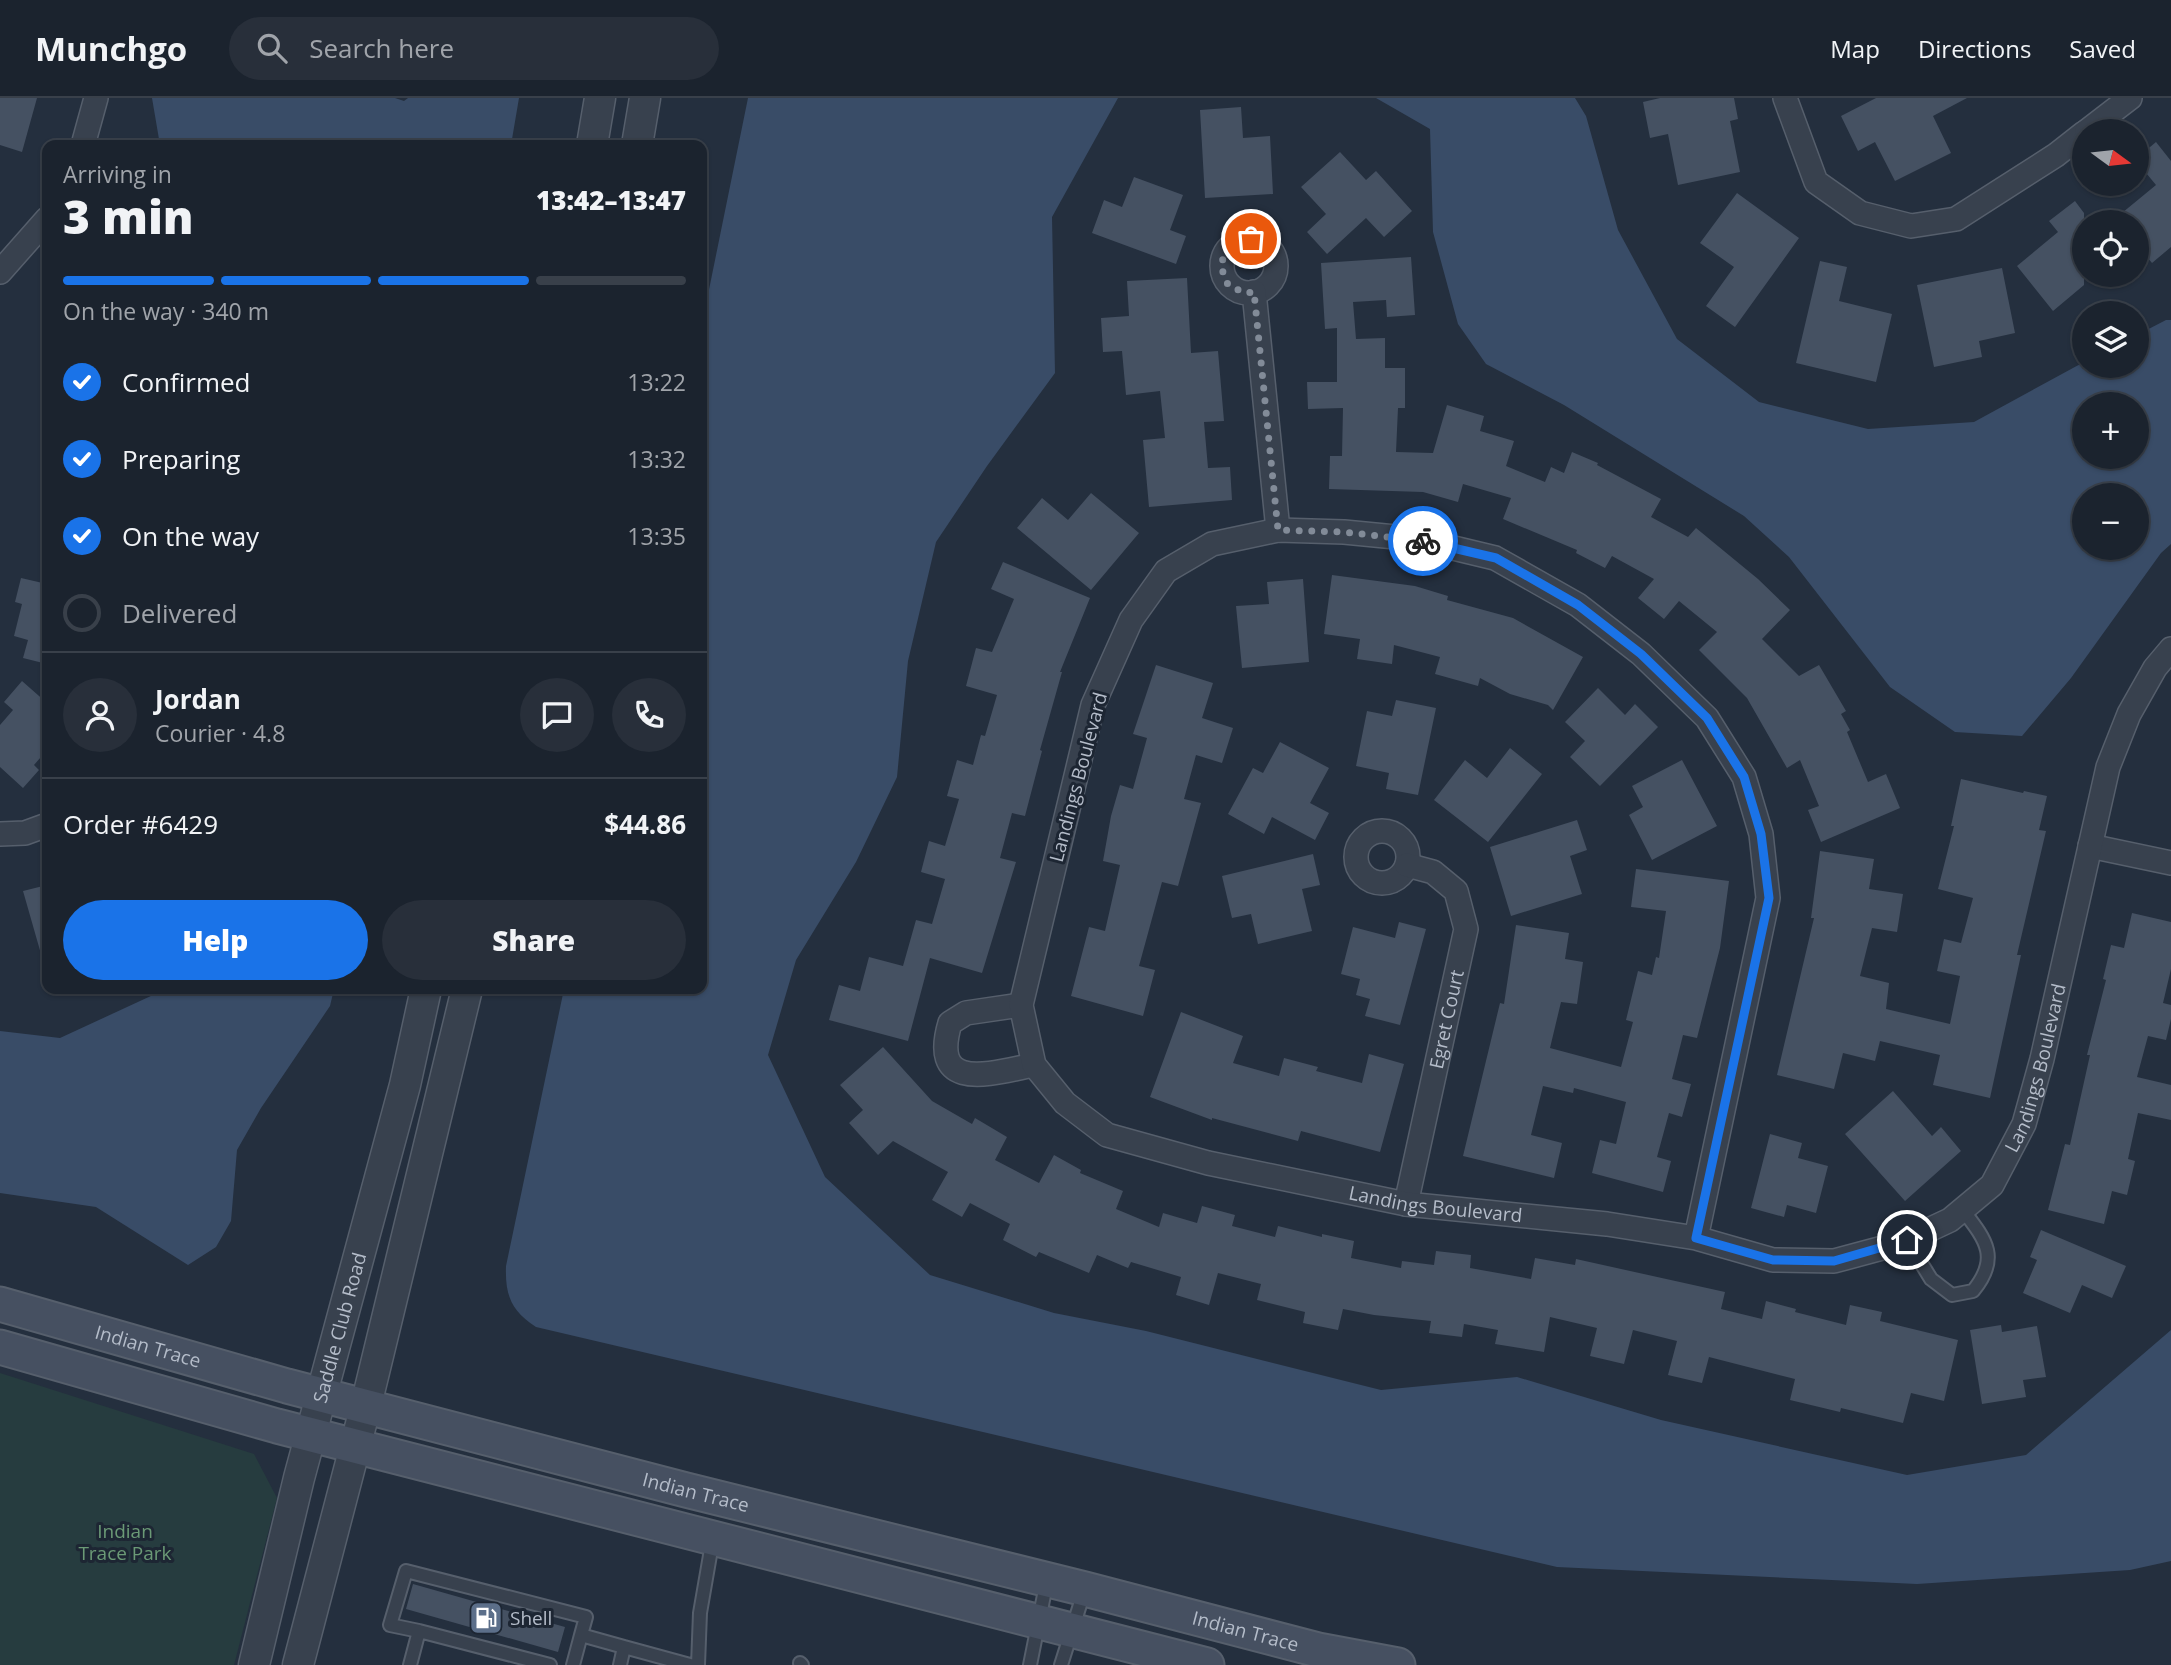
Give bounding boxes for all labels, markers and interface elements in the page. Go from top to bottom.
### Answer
search box [229,17,719,80]
text: Munchgo [35,26,187,71]
icon: search [253,29,291,67]
text: Search here [309,30,454,66]
text: Map [1830,32,1880,65]
text: Directions [1918,32,2031,65]
text: Saved [2069,32,2136,65]
north arrow [2072,119,2149,196]
map controls [2072,119,2149,560]
text: Arriving in [63,158,172,190]
text: 13:42–13:47 [536,182,686,218]
text: 3 min [63,185,194,247]
pin [1221,209,1281,269]
button: locate [2072,210,2149,287]
icon: bag [1232,220,1270,258]
text: On the way · 340 m [63,295,269,327]
button: layers [2072,301,2149,378]
icon: check [63,363,101,401]
text: Confirmed [122,364,250,400]
text: 13:22 [627,366,686,398]
button: + [2072,392,2149,469]
icon: check [63,440,101,478]
text: Preparing [122,441,240,477]
text: 13:32 [627,443,686,475]
button: − [2072,483,2149,560]
courier [1388,506,1458,576]
icon: check [63,517,101,555]
text: On the way [122,518,259,554]
text: 13:35 [627,520,686,552]
icon: bike [1404,522,1442,560]
text: Delivered [122,595,237,631]
button: person [63,678,137,752]
button: chat [520,678,594,752]
button: phone [612,678,686,752]
text: Jordan [155,681,241,717]
street label: Landings Boulevard [1043,689,1113,865]
text: Courier · 4.8 [155,717,285,749]
text: Order #6429 [63,806,218,842]
text: $44.86 [604,806,686,842]
button: Help [63,900,368,980]
button: Share [382,900,686,980]
street label: Egret Court [1423,967,1470,1071]
street label: Landings Boulevard [1998,981,2072,1157]
street label: Landings Boulevard [1346,1179,1523,1228]
pin [1877,1210,1937,1270]
icon: home [1888,1221,1926,1259]
street label: Saddle Club Road [307,1250,372,1406]
street label: Indian Trace [92,1319,204,1374]
street label: Indian Trace [640,1466,752,1518]
park label: Indian Trace Park [78,1518,172,1566]
fuel station icon: Shell [467,1599,505,1637]
place label: Shell [510,1605,552,1631]
street label: Indian Trace [1190,1605,1302,1657]

